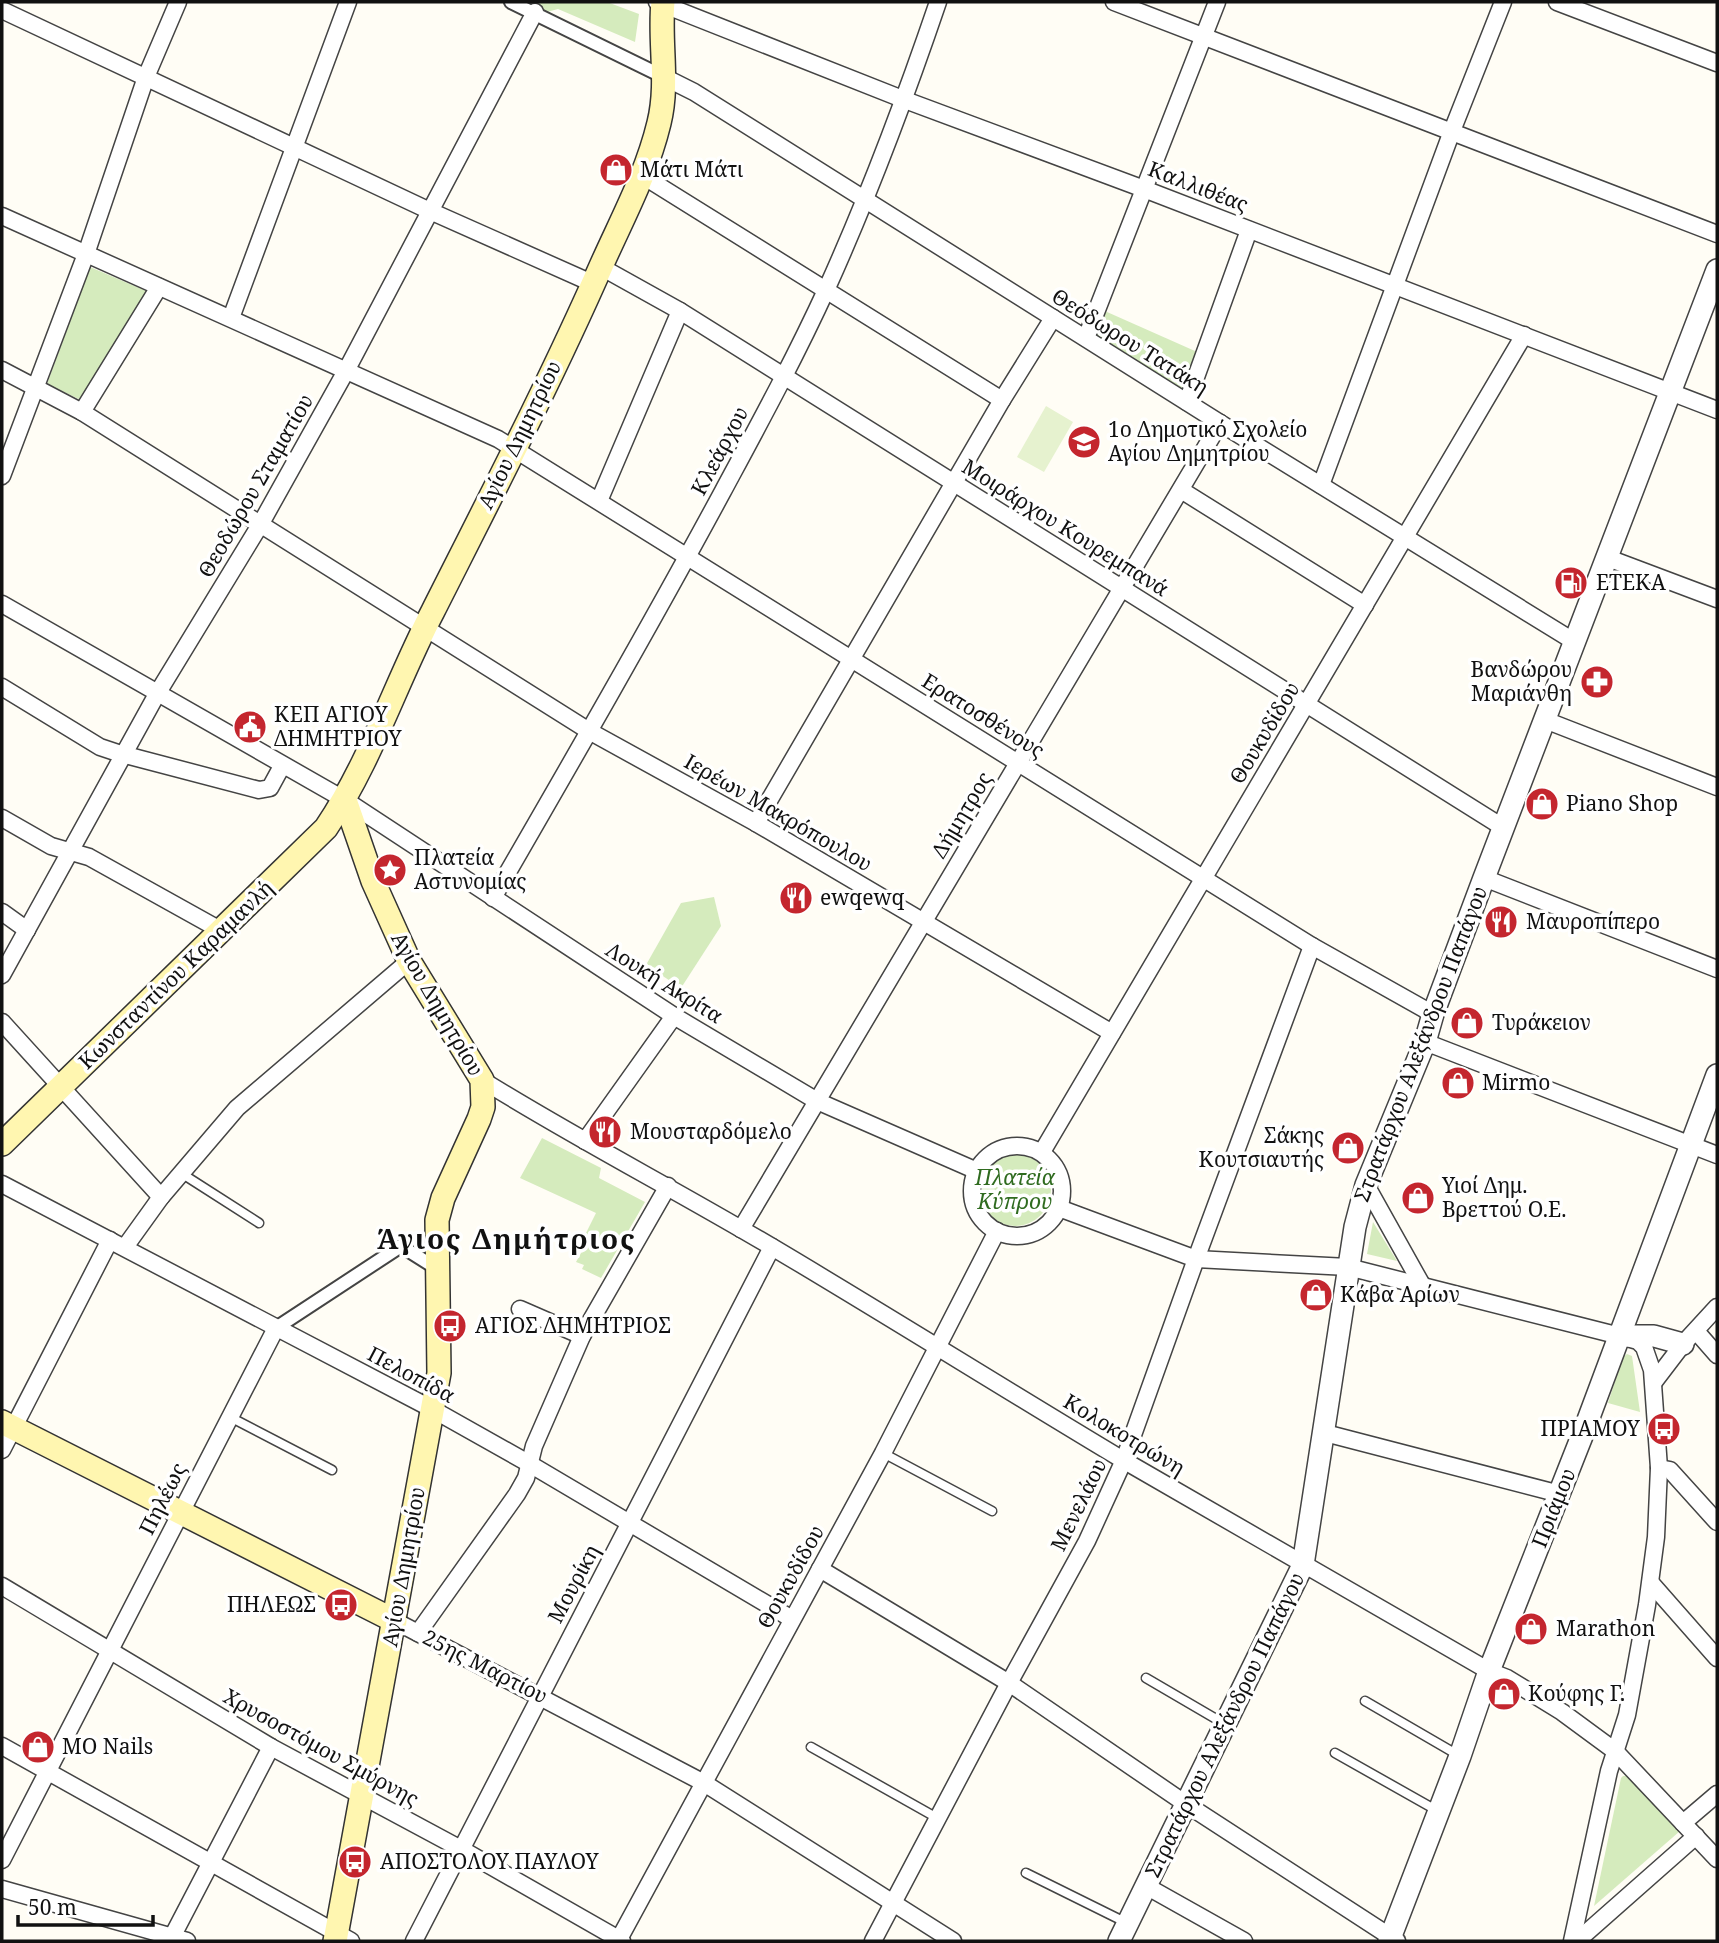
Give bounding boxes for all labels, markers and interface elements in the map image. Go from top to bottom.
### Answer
shop icon: Μάτι Μάτι [597,151,635,189]
street label: Καλλιθέας [1144,154,1252,218]
place label: Μάτι Μάτι [640,155,743,183]
street label: Θεόδωρου Τατάκη [1047,282,1214,401]
street label: Αγίου Δημητρίου [471,356,567,513]
street label: Θεοδώρου Σταματίου [191,389,319,582]
street label: Κλεάρχου [684,401,754,500]
place label: 1ο Δημοτικό Σχολείο Αγίου Δημητρίου [1108,415,1307,467]
school or university icon: 1ο Δημοτικό Σχολείο Αγίου Δημητρίου [1065,423,1103,461]
street label: Μοιράρχου Κουρεμπανά [957,452,1175,603]
fuel station icon: ΕΤΕΚΑ [1552,564,1590,602]
place label: ΕΤΕΚΑ [1596,568,1666,596]
place label: Βανδώρου Μαριάνθη [1470,655,1572,707]
pharmacy icon: Βανδώρου Μαριάνθη [1578,663,1616,701]
street label: Ερατοσθένους [917,666,1050,764]
street label: Θουκυδίδου [1223,676,1306,789]
place label: ΚΕΠ ΑΓΙΟΥ ΔΗΜΗΤΡΙΟΥ [274,700,403,752]
public building icon: ΚΕΠ ΑΓΙΟΥ ΔΗΜΗΤΡΙΟΥ [231,708,269,746]
street label: Ιερέων Μακρόπουλου [680,747,877,877]
street label: Δήμητρος [924,766,998,863]
shop icon: Piano Shop [1523,785,1561,823]
place label: Piano Shop [1566,789,1678,817]
place label: Πλατεία Αστυνομίας [414,843,526,895]
place icon: Πλατεία Αστυνομίας [371,851,409,889]
street label: Κωνσταντίνου Καραμανλή [72,874,279,1075]
restaurant icon: ewqewq [777,879,815,917]
street label: Στρατάρχου Αλεξάνδρου Παπάγου [1347,882,1493,1205]
place label: ewqewq [820,883,905,911]
restaurant icon: Μαυροπίπερο [1482,903,1520,941]
place label: Μαυροπίπερο [1526,907,1660,935]
street label: Αγίου Δημητρίου [385,926,490,1081]
street label: Λουκή Ακρίτα [601,935,729,1030]
shop icon: Τυράκειον [1448,1004,1486,1042]
place label: Τυράκειον [1492,1008,1591,1036]
shop icon: Mirmo [1439,1064,1477,1102]
place label: Mirmo [1482,1068,1550,1096]
restaurant icon: Μουσταρδόμελο [586,1113,624,1151]
place label: Μουσταρδόμελο [630,1117,792,1145]
place label: Σάκης Κουτσιαυτής [1199,1121,1324,1173]
shop icon: Σάκης Κουτσιαυτής [1329,1129,1367,1167]
park label: Πλατεία Κύπρου [974,1163,1056,1215]
place label: Υιοί Δημ. Βρεττού Ο.Ε. [1441,1171,1566,1223]
shop icon: Υιοί Δημ. Βρεττού Ο.Ε. [1399,1179,1437,1217]
district label: Άγιος Δημήτριος [377,1219,637,1257]
shop icon: Κάβα Αρίων [1297,1276,1335,1314]
place label: Κάβα Αρίων [1340,1280,1460,1308]
bus stop icon: ΑΓΙΟΣ ΔΗΜΗΤΡΙΟΣ [431,1307,469,1345]
place label: ΑΓΙΟΣ ΔΗΜΗΤΡΙΟΣ [475,1311,671,1339]
street label: Πελοπίδα [363,1339,461,1409]
street label: Κολοκοτρώνη [1059,1387,1190,1481]
bus stop icon: ΠΡΙΑΜΟΥ [1645,1410,1683,1448]
place label: ΠΡΙΑΜΟΥ [1541,1414,1641,1442]
street label: Μενελάου [1044,1454,1113,1555]
street label: Πηλέως [132,1458,192,1539]
street label: Πριάμου [1525,1464,1582,1551]
street label: Αγίου Δημητρίου [375,1485,431,1649]
street label: Θουκυδίδου [750,1520,830,1633]
street label: Μουρίκη [541,1540,605,1628]
street label: Στρατάρχου Αλεξάνδρου Παπάγου [1138,1568,1310,1882]
bus stop icon: ΠΗΛΕΩΣ [322,1586,360,1624]
place label: ΠΗΛΕΩΣ [227,1590,316,1618]
shop icon: Marathon [1512,1610,1550,1648]
place label: Marathon [1556,1614,1655,1642]
street label: 25ης Μαρτίου [418,1623,553,1710]
shop icon: Κούφης Γ. [1485,1675,1523,1713]
place label: Κούφης Γ. [1528,1679,1625,1707]
street label: Χρυσοστόμου Σμύρνης [219,1682,424,1813]
shop icon: MO Nails [19,1728,57,1766]
place label: MO Nails [62,1732,153,1760]
bus stop icon: ΑΠΟΣΤΟΛΟΥ ΠΑΥΛΟΥ [336,1843,374,1881]
place label: ΑΠΟΣΤΟΛΟΥ ΠΑΥΛΟΥ [380,1847,599,1875]
scale bar [18,1884,152,1928]
text: 50 m [28,1893,77,1921]

